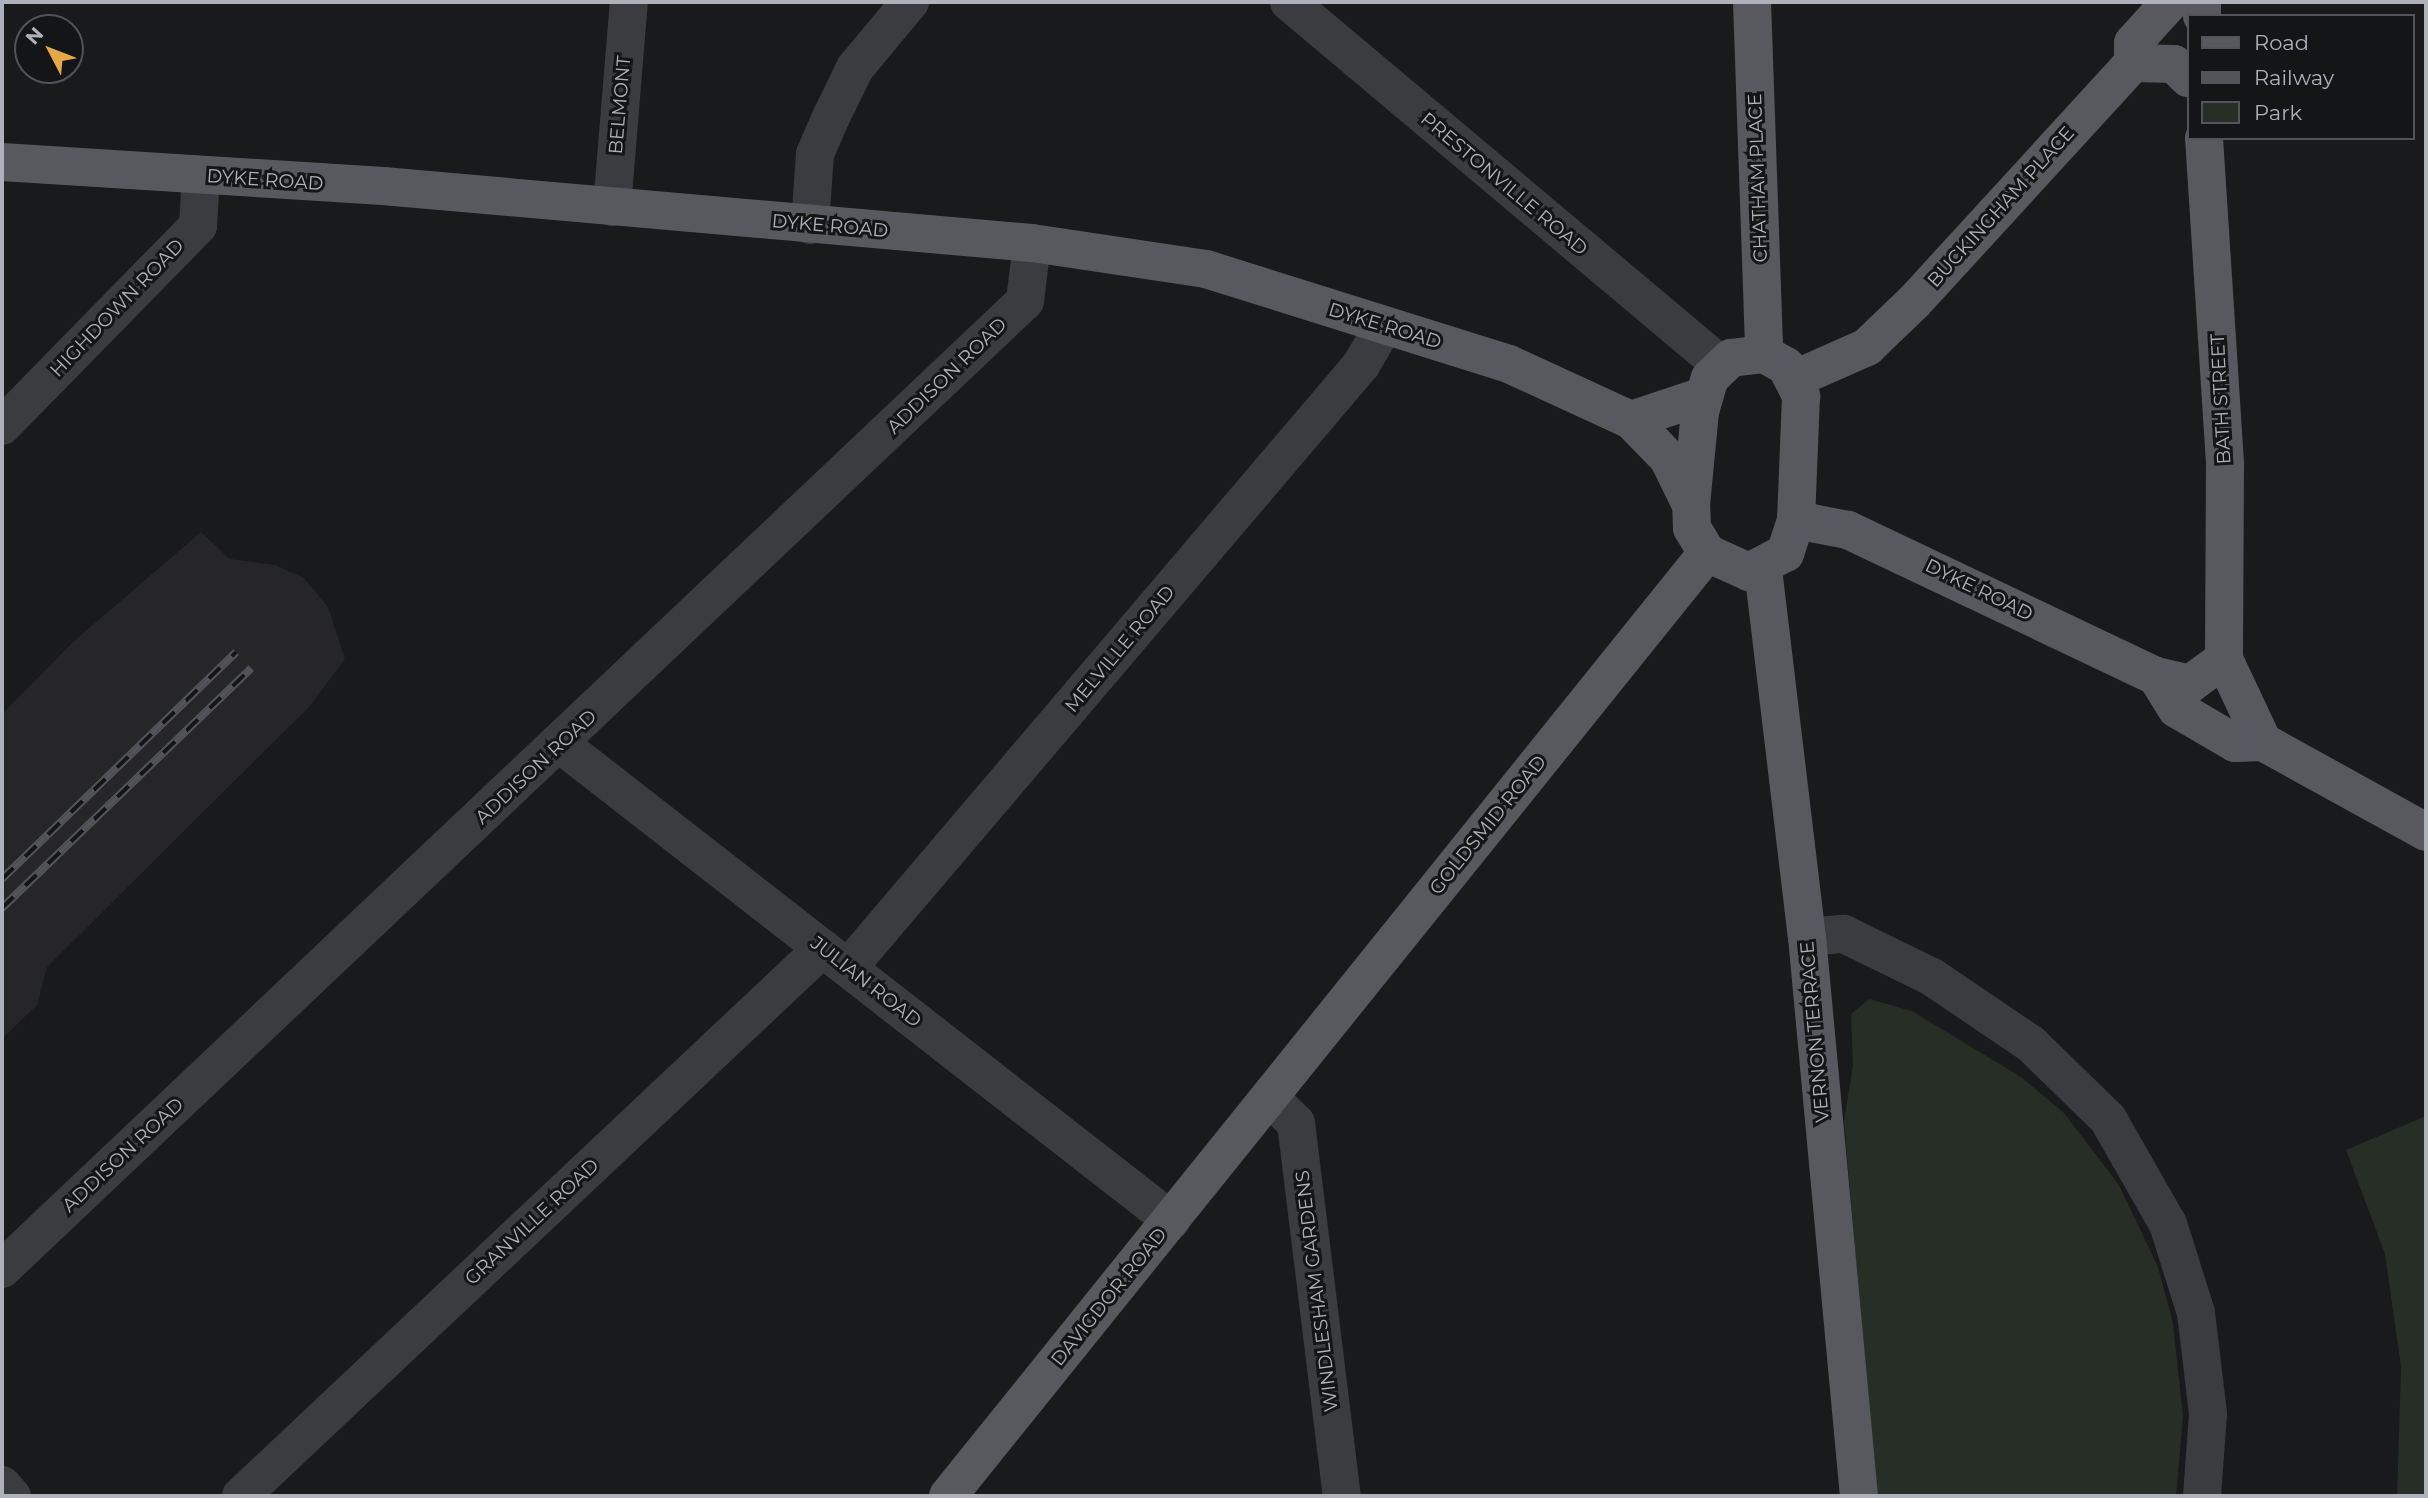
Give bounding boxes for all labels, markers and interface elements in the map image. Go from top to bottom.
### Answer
north arrow [14,14,84,84]
legend [2186,14,2414,140]
text: N [21,23,48,49]
text: Road [2254,30,2309,55]
street label: BELMONT [604,55,636,155]
text: Railway [2254,65,2334,90]
street label: CHATHAM PLACE [1744,93,1772,263]
text: Park [2254,100,2302,125]
street label: PRESTONVILLE ROAD [1416,108,1592,260]
street label: BUCKINGHAM PLACE [1923,122,2079,292]
street label: DYKE ROAD [206,165,324,195]
street label: DYKE ROAD [771,210,889,242]
street label: HIGHDOWN ROAD [45,234,189,382]
street label: DYKE ROAD [1326,298,1444,354]
street label: ADDISON ROAD [882,313,1012,439]
street label: BATH STREET [2206,333,2236,465]
street label: DYKE ROAD [1921,554,2037,626]
street label: MELVILLE ROAD [1060,581,1180,717]
street label: ADDISON ROAD [471,705,601,829]
street label: GOLDSMID ROAD [1425,751,1551,899]
street label: JULIAN ROAD [806,932,926,1032]
street label: VERNON TERRACE [1796,940,1834,1124]
street label: ADDISON ROAD [58,1093,188,1217]
street label: GRANVILLE ROAD [460,1154,604,1290]
street label: WINDLESHAM GARDENS [1291,1169,1343,1413]
street label: DAVIGDOR ROAD [1046,1223,1172,1371]

